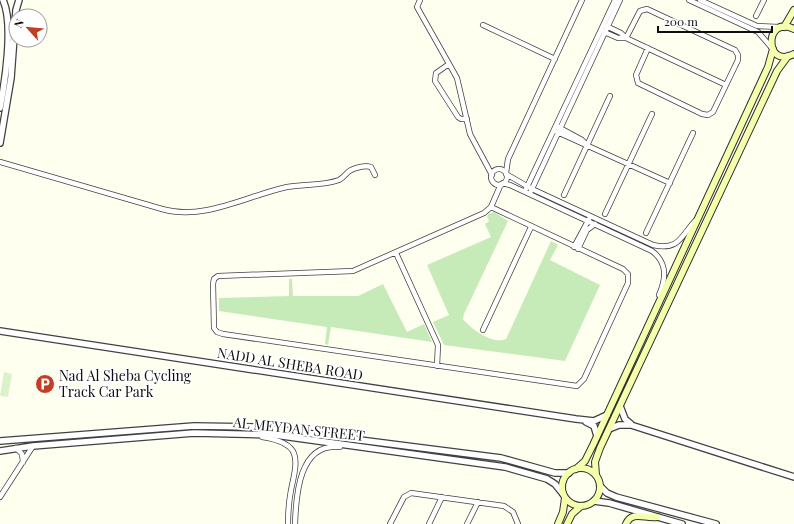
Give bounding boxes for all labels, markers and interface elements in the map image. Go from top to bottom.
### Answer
north arrow [8,8,48,48]
scale bar [658,8,772,34]
text: 200 m [664,13,698,29]
text: N [10,16,27,30]
street label: NADD AL SHEBA ROAD [216,343,364,384]
place label: Nad Al Sheba Cycling Track Car Park [59,366,192,401]
parking icon: Nad Al Sheba Cycling Track Car Park [34,373,56,395]
street label: AL MEYDAN STREET [231,412,366,445]

